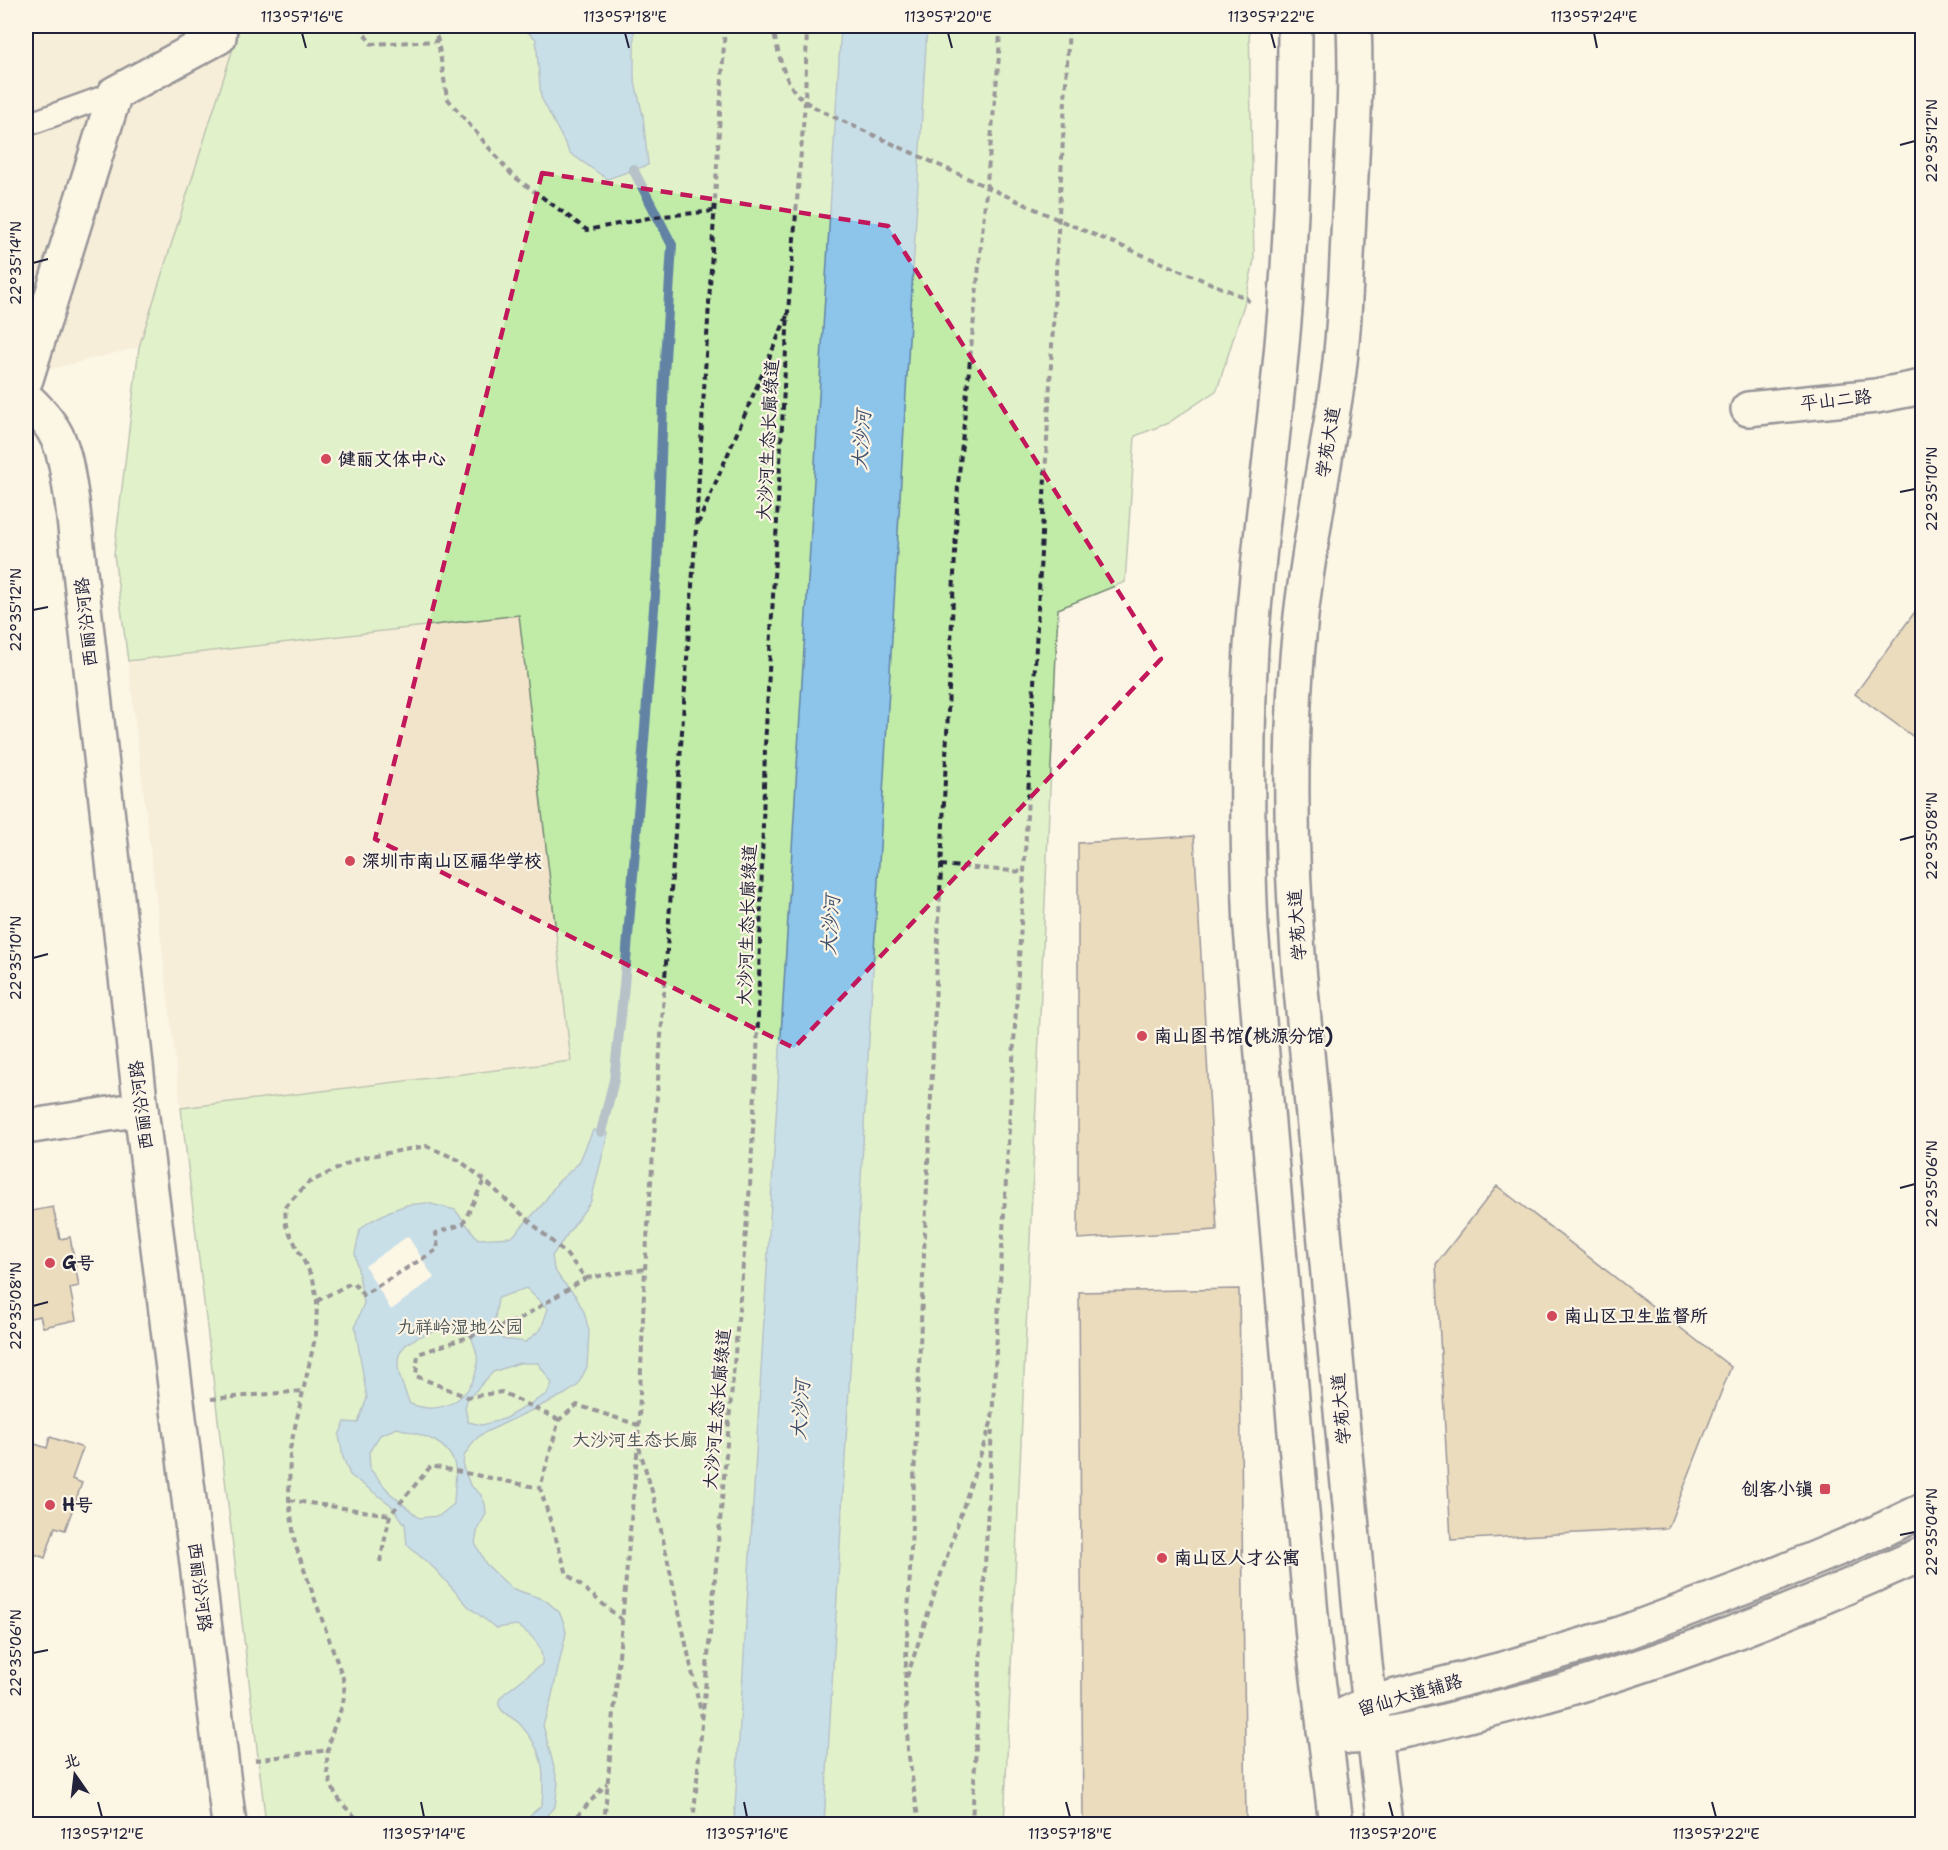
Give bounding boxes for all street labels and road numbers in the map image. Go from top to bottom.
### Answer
street label: 大沙河生态长廊绿道 [752,358,784,522]
street label: 平山二路 [1799,384,1873,416]
street label: 学苑大道 [1311,405,1345,479]
street label: 西丽沿河路 [69,576,103,668]
street label: 大沙河生态长廊绿道 [732,844,762,1006]
street label: 学苑大道 [1283,888,1311,962]
street label: 西丽沿河路 [124,1059,158,1151]
street label: 大沙河生态长廊绿道 [698,1327,736,1491]
street label: 学苑大道 [1326,1372,1356,1446]
street label: 西丽沿河路 [183,1541,217,1633]
street label: 留仙大道辅路 [1355,1669,1465,1721]

